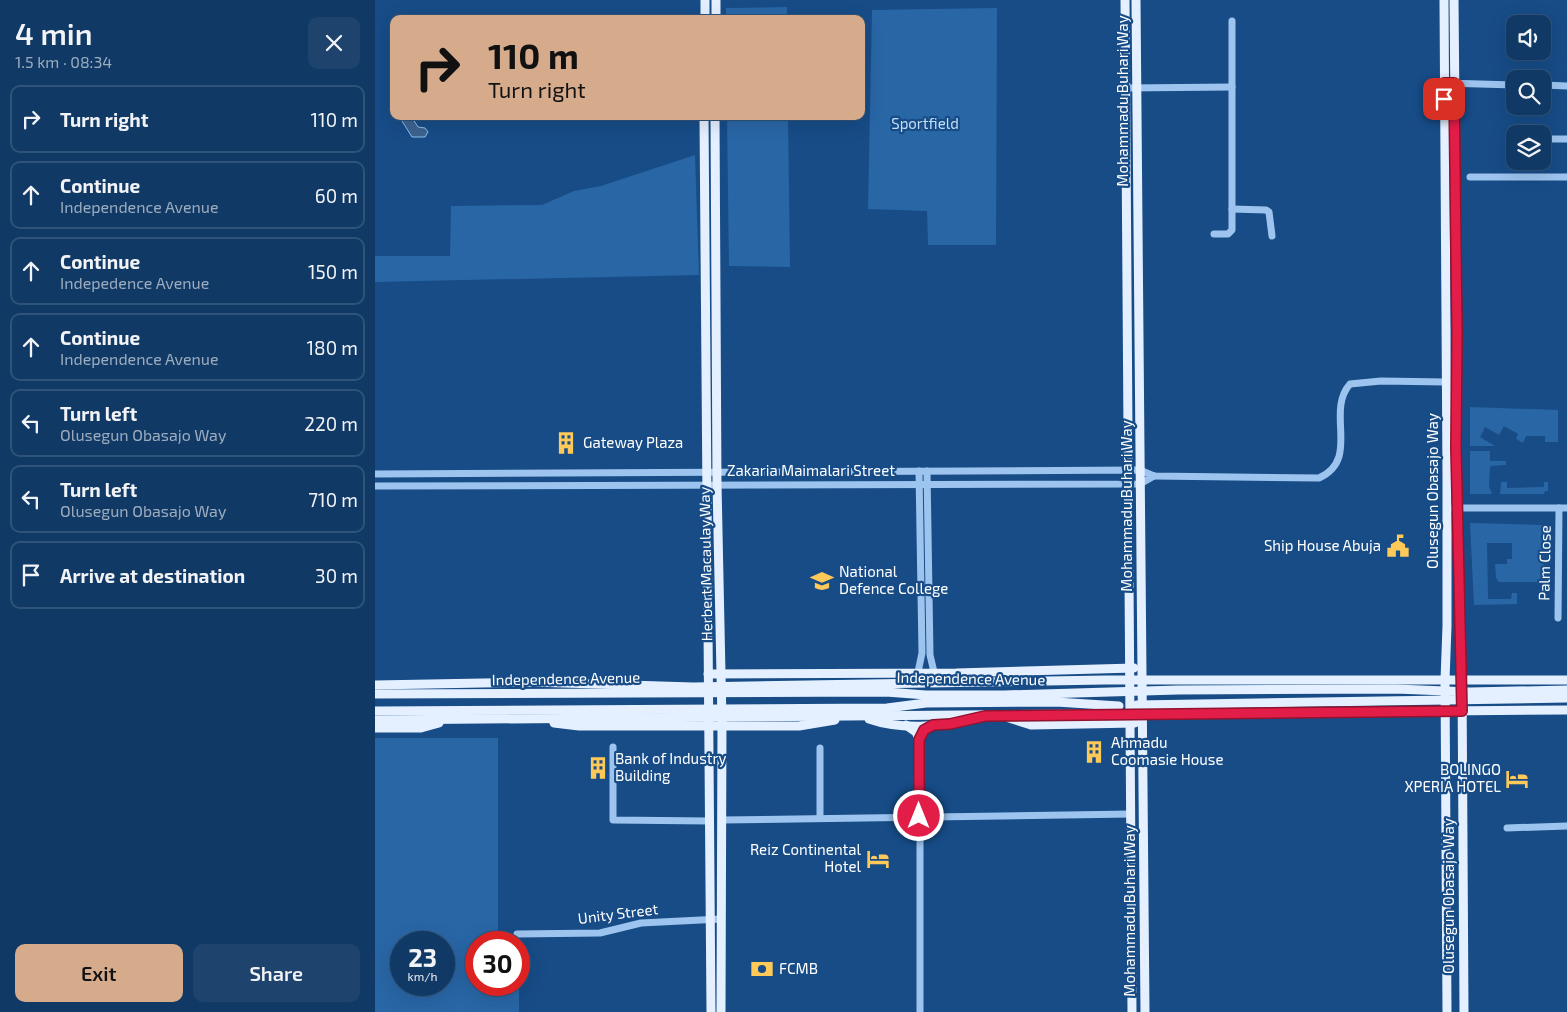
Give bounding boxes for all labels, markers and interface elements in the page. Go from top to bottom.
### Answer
text: 4 min [15,15,93,51]
street label: Mohammadu Buhari Way [1113,15,1131,187]
map controls [1506,15,1551,170]
button: sound [1506,15,1551,60]
button: close [308,17,360,69]
text: 110 m [488,34,579,76]
icon: right [405,35,470,100]
text: 1.5 km · 08:34 [15,52,112,71]
button: search [1506,70,1551,115]
text: Turn right [488,76,586,102]
pin [1423,78,1465,120]
icon: arrive [1430,85,1458,113]
icon: right [17,105,45,133]
text: Turn right [60,108,148,131]
text: 110 m [311,108,358,131]
park label: Sportfield [891,114,959,132]
button: layers [1506,125,1551,170]
text: Continue [60,174,140,197]
icon: ahead [17,181,45,209]
text: 60 m [315,184,358,207]
text: Independence Avenue [60,197,219,216]
text: Continue [60,250,140,273]
icon: ahead [17,257,45,285]
text: 150 m [308,260,358,283]
text: Indepedence Avenue [60,273,209,292]
text: Continue [60,326,140,349]
icon: ahead [17,333,45,361]
text: 180 m [307,336,358,359]
text: Independence Avenue [60,349,219,368]
text: Turn left [60,402,137,425]
icon: left [17,409,45,437]
text: 220 m [304,412,358,435]
street label: Olusegun Obasajo Way [1423,413,1442,569]
street label: Mohammadu Buhari Way [1117,420,1135,592]
text: Olusegun Obasajo Way [60,425,226,444]
building icon: Gateway Plaza [553,430,579,456]
place label: Gateway Plaza [583,433,683,451]
street label: Zakaria Maimalari Street [727,461,895,479]
text: Turn left [60,478,137,501]
icon: left [17,485,45,513]
street label: Herbert Macaulay Way [695,486,715,642]
text: 710 m [308,488,358,511]
text: Olusegun Obasajo Way [60,501,226,520]
street label: Palm Close [1534,525,1554,601]
public building icon: Ship House Abuja [1385,533,1411,559]
place label: Ship House Abuja [1264,536,1381,555]
icon: arrive [17,561,45,589]
place label: National Defence College [839,562,948,597]
text: Arrive at destination [60,564,245,587]
text: 30 m [315,564,358,587]
school or university icon: National Defence College [809,568,835,594]
street label: Independence Avenue [492,668,640,688]
street label: Independence Avenue [897,668,1045,688]
place label: Ahmadu Coomasie House [1111,733,1223,768]
building icon: Ahmadu Coomasie House [1081,739,1107,765]
place label: Bank of Industry Building [615,749,726,784]
building icon: Bank of Industry Building [585,755,611,781]
place label: BOLINGO XPERIA HOTEL [1404,760,1501,795]
hotel icon: BOLINGO XPERIA HOTEL [1504,766,1530,792]
position arrow [892,789,944,841]
street label: Olusegun Obasajo Way [1439,818,1458,974]
street label: Mohammadu Buhari Way [1120,825,1138,997]
place label: Reiz Continental Hotel [750,840,862,875]
hotel icon: Reiz Continental Hotel [865,846,891,872]
street label: Unity Street [577,899,659,927]
speed limit sign: 30 [465,931,530,996]
text: 23 [408,942,437,972]
button: Exit [15,944,183,1002]
button: Share [193,944,360,1002]
bank icon: FCMB [749,956,775,982]
place label: FCMB [779,959,818,977]
text: km/h [408,969,437,983]

